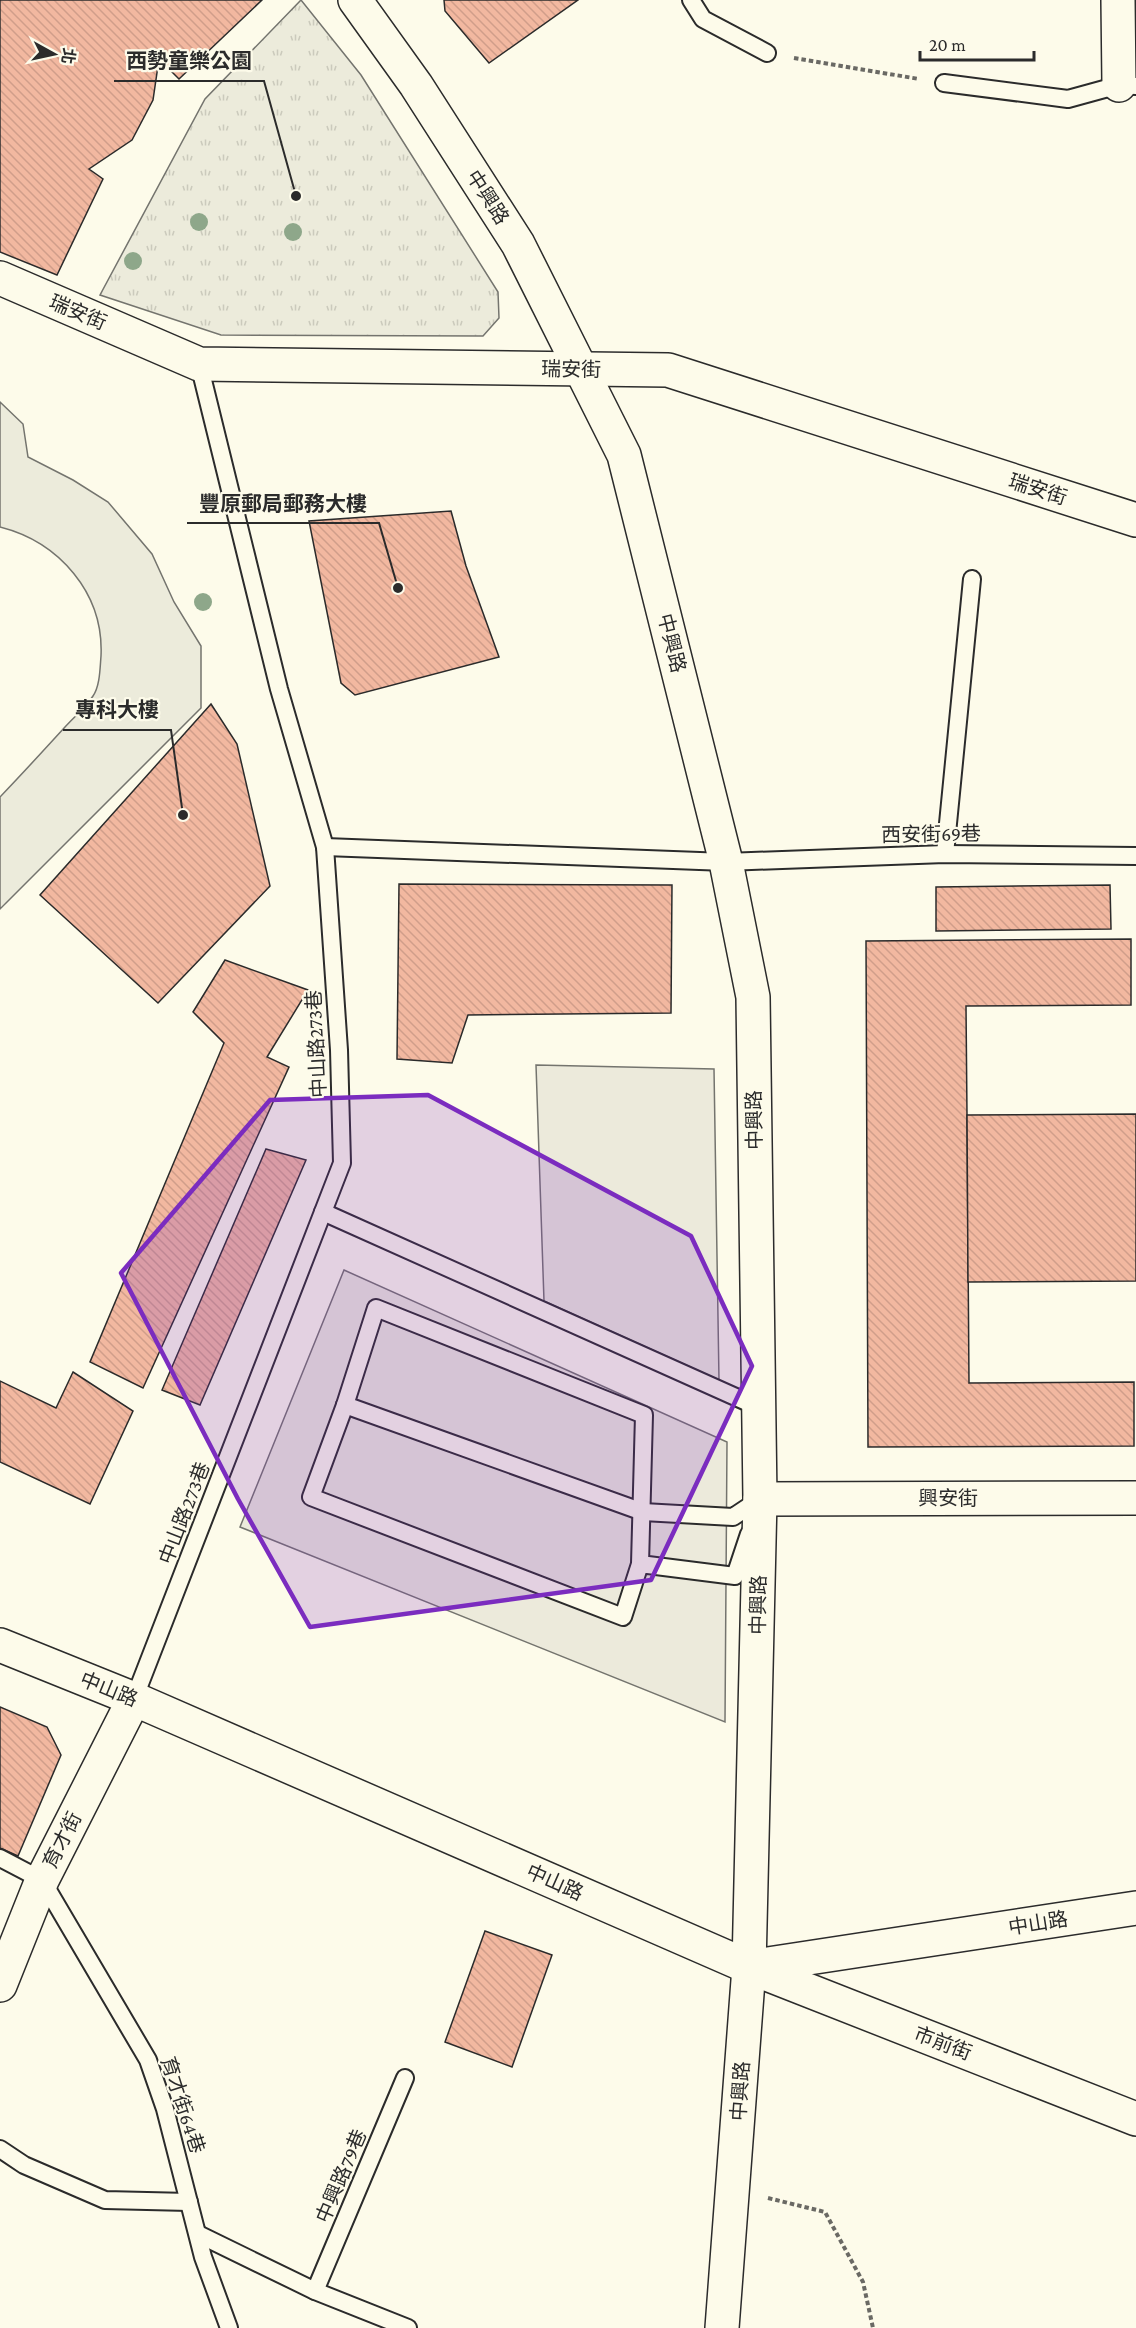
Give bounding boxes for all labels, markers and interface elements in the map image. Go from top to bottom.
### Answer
north arrow [24,24,84,84]
scale bar [920,24,1034,62]
text: 20 m [929,35,966,55]
callout: 西勢童樂公園 [114,42,264,81]
text: 北 [59,47,78,65]
text: 西勢童樂公園 [126,49,252,73]
street label: 中興路 [462,166,514,228]
street label: 瑞安街 [46,290,110,334]
street label: 瑞安街 [541,357,601,381]
street label: 瑞安街 [1006,469,1070,509]
callout: 豐原郵局郵務大樓 [187,484,379,523]
text: 豐原郵局郵務大樓 [199,492,367,516]
street label: 中興路 [654,611,690,675]
callout: 專科大樓 [63,691,171,730]
text: 專科大樓 [75,698,159,722]
street label: 西安街69巷 [881,822,981,846]
street label: 中山路273巷 [302,990,330,1098]
street label: 中興路 [742,1090,766,1150]
street label: 中山路273巷 [154,1459,214,1567]
street label: 興安街 [918,1487,978,1509]
street label: 中興路 [746,1575,770,1635]
street label: 中山路 [77,1668,141,1710]
street label: 育才街 [39,1808,85,1872]
street label: 中山路 [523,1860,587,1904]
street label: 中山路 [1007,1907,1069,1939]
street label: 市前街 [911,2022,975,2064]
street label: 育才街64巷 [157,2054,209,2156]
street label: 中興路 [727,2060,753,2122]
street label: 中興路79巷 [311,2126,371,2226]

